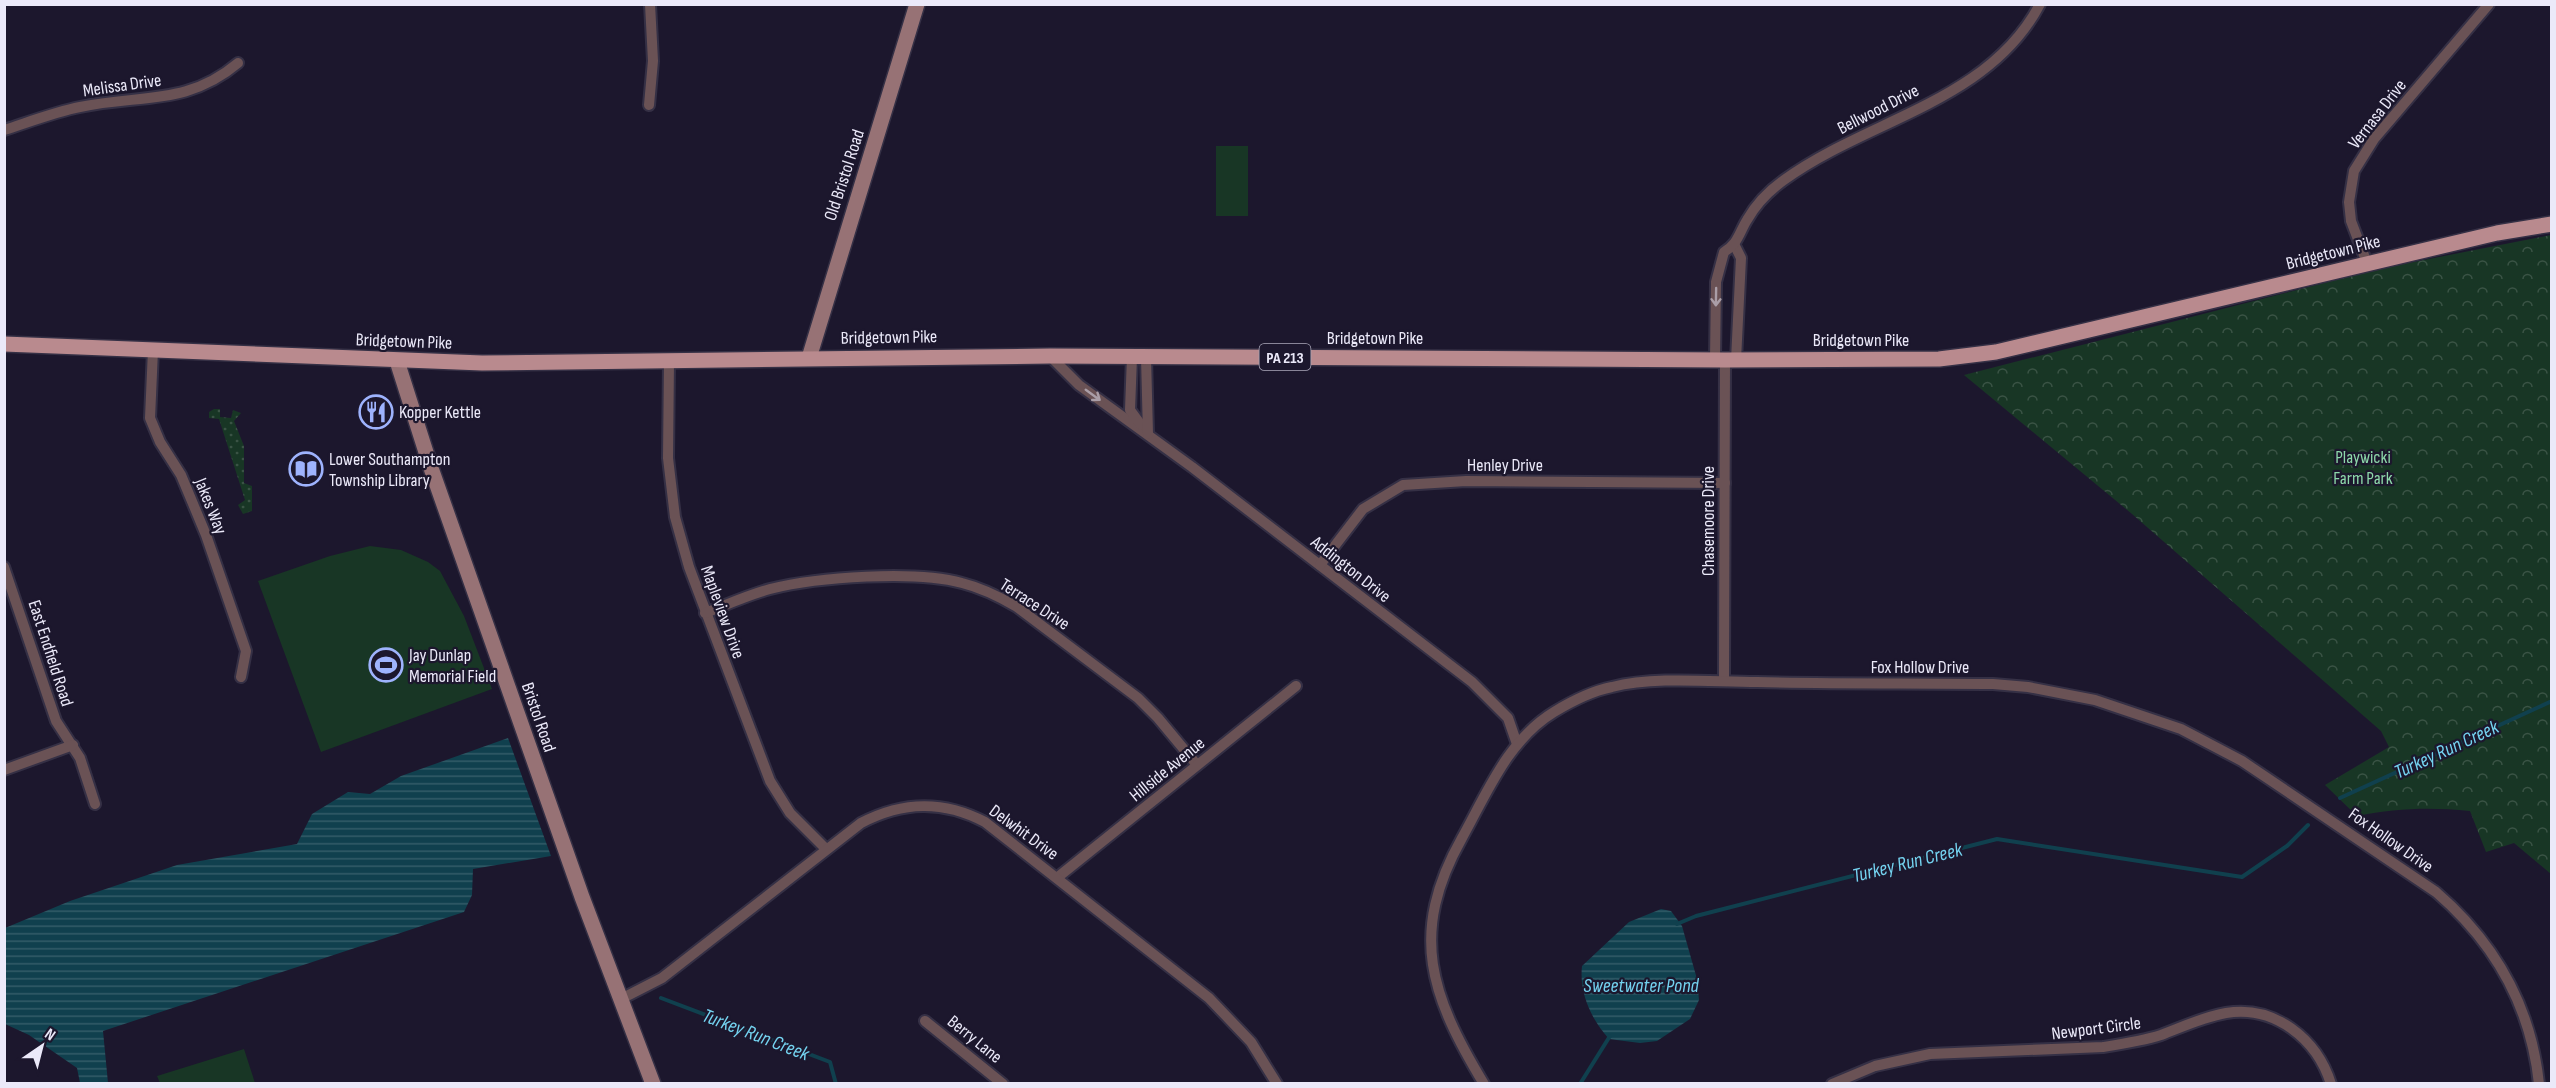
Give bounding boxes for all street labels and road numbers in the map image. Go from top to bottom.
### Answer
street label: Melissa Drive [82,70,163,101]
street label: Vernasa Drive [2344,75,2411,153]
street label: Bellwood Drive [1834,80,1923,139]
street label: Old Bristol Road [820,127,869,223]
street label: Bridgetown Pike [2284,231,2382,274]
street label: Bridgetown Pike [841,326,937,349]
street label: Bridgetown Pike [1327,328,1423,349]
street label: Bridgetown Pike [355,329,453,354]
street label: Bridgetown Pike [1813,330,1909,351]
road number: PA 213 [1260,344,1310,370]
street label: Henley Drive [1467,455,1543,476]
street label: Chasemoore Drive [1698,466,1719,576]
street label: Jakes Way [189,474,231,537]
street label: Addington Drive [1306,531,1395,607]
street label: Mapleview Drive [696,563,749,662]
street label: Terrace Drive [996,574,1074,635]
street label: East Endfield Road [23,597,78,709]
street label: Fox Hollow Drive [1871,657,1969,678]
street label: Bristol Road [517,680,560,755]
street label: Hillside Avenue [1125,733,1209,806]
street label: Delwhit Drive [985,800,1062,865]
street label: Fox Hollow Drive [2344,804,2437,877]
street label: Berry Lane [943,1011,1006,1068]
street label: Newport Circle [2050,1013,2142,1044]

